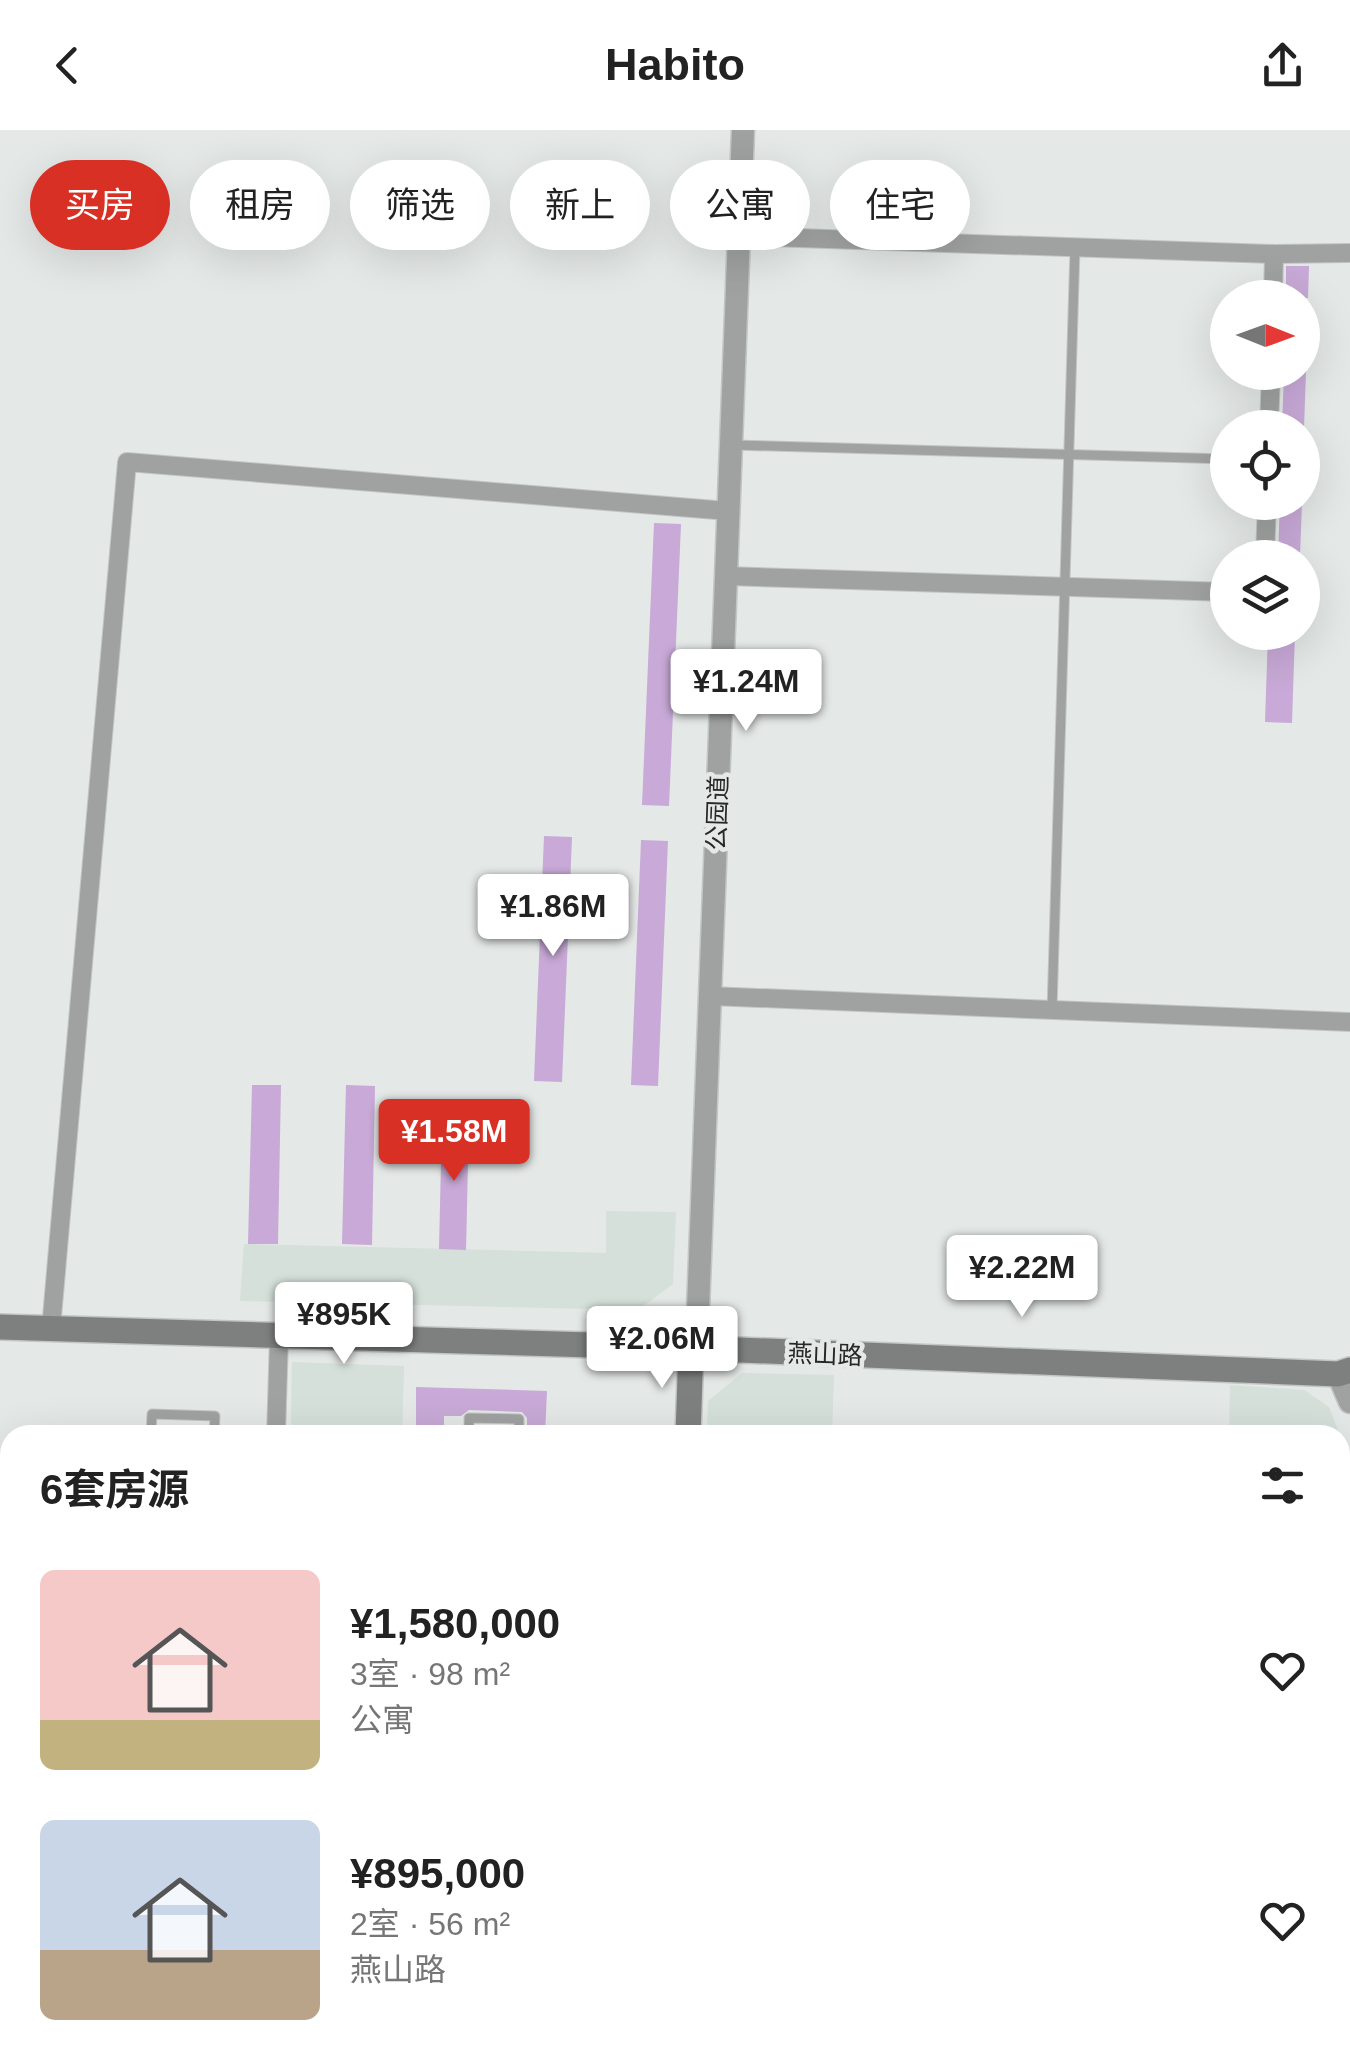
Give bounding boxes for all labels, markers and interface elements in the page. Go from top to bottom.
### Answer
icon: back [40,38,95,93]
icon: share [1255,38,1310,93]
text: Habito [605,39,745,90]
chip: 买房 [30,160,170,250]
chip: 租房 [190,160,330,250]
chip: 筛选 [350,160,490,250]
chip: 新上 [510,160,650,250]
chip: 公寓 [670,160,810,250]
chip: 住宅 [830,160,970,250]
north arrow [1210,280,1320,390]
map controls [1210,280,1320,650]
button: locate [1210,410,1320,520]
button: layers [1210,540,1320,650]
pin: ¥1.24M [665,649,827,734]
text: ¥1.24M [693,663,799,699]
street label: 公园道 [702,775,732,851]
pin: ¥1.86M [472,874,634,959]
text: ¥1.86M [500,888,606,924]
pin: ¥1.58M [373,1099,535,1184]
text: ¥1.58M [401,1113,507,1149]
pin: ¥2.22M [941,1235,1103,1320]
text: ¥2.22M [969,1249,1075,1285]
pin: ¥895K [274,1282,414,1367]
text: ¥895K [297,1296,391,1332]
pin: ¥2.06M [581,1306,743,1391]
text: ¥2.06M [609,1320,715,1356]
street label: 燕山路 [787,1339,863,1369]
icon: filters [1255,1458,1310,1513]
text: 6套房源 [40,1466,189,1513]
text: ¥1,580,000 [350,1600,560,1647]
icon: home [120,1610,240,1730]
icon: heart [1255,1643,1310,1698]
text: 3室 · 98 m² [350,1656,510,1692]
text: 公寓 [350,1702,414,1738]
text: ¥895,000 [350,1850,525,1897]
icon: home [120,1860,240,1980]
icon: heart [1255,1893,1310,1948]
text: 2室 · 56 m² [350,1906,510,1942]
text: 燕山路 [350,1952,446,1988]

